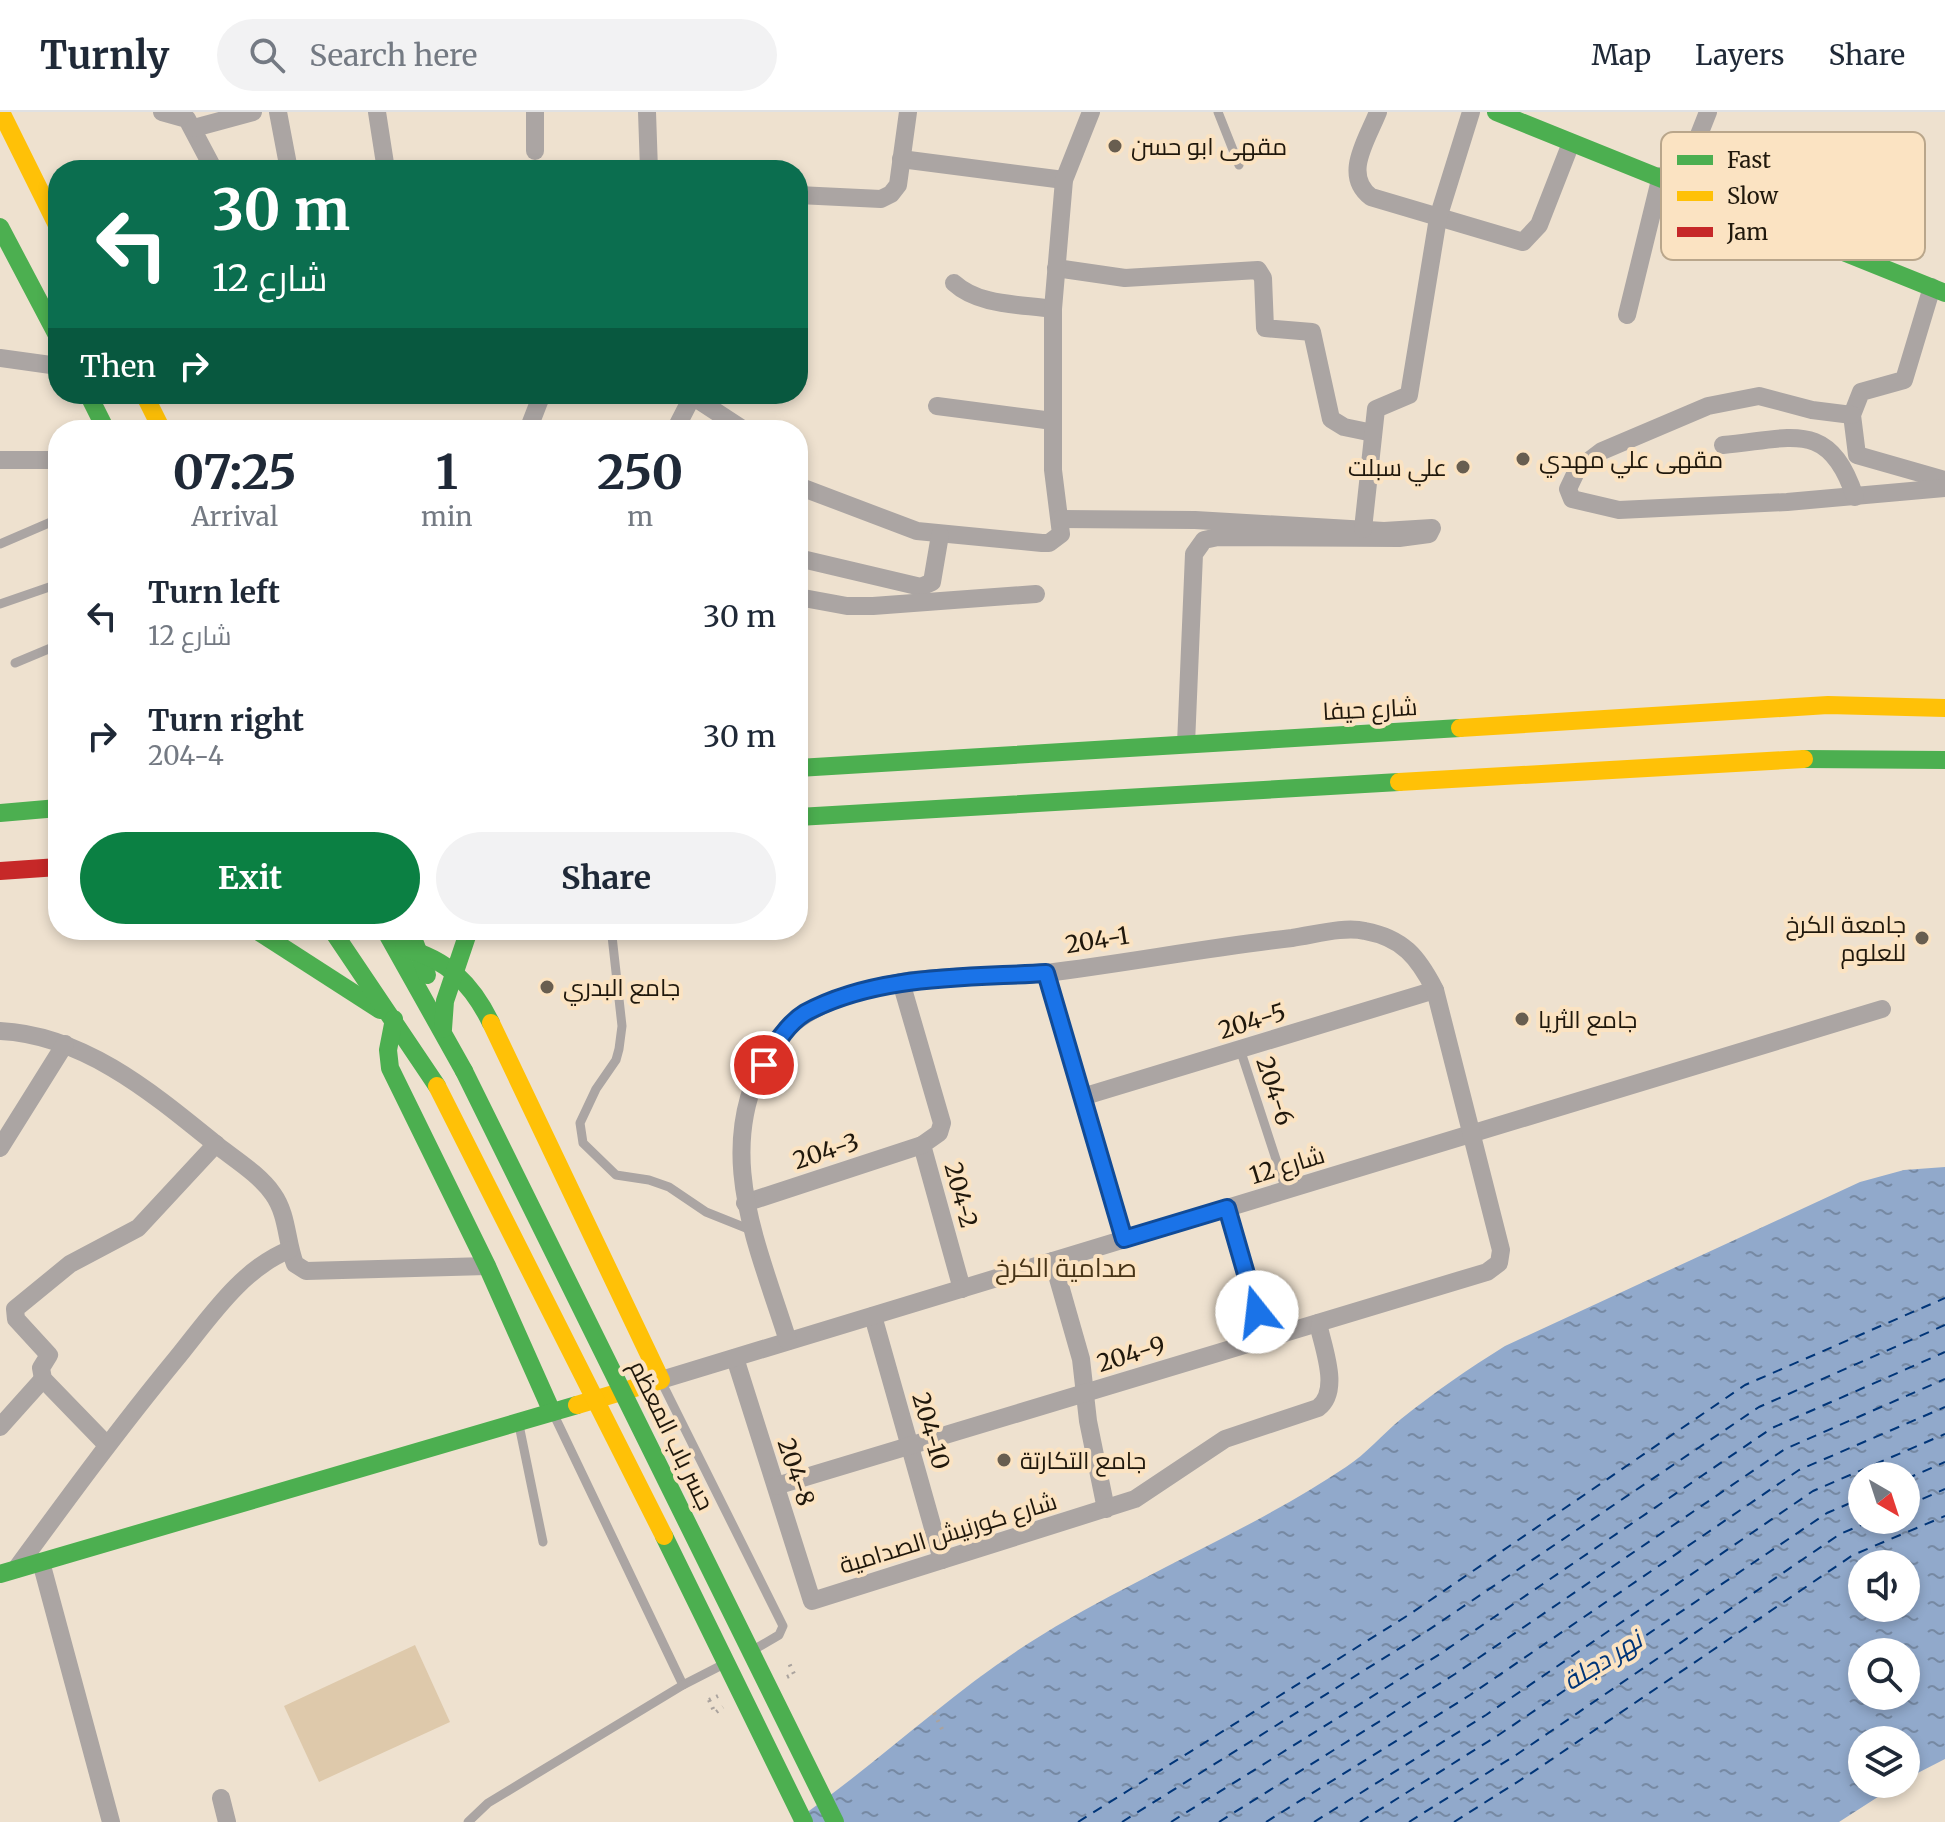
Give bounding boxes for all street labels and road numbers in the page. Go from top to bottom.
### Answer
street label: شارع حيفا [1322,691,1418,728]
street label: 204-1 [1063,920,1131,960]
street label: 204-5 [1215,996,1289,1046]
street label: 204-6 [1249,1053,1301,1129]
street label: 204-3 [789,1126,863,1176]
street label: شارع 12 [1246,1139,1329,1192]
street label: 204-2 [937,1159,985,1231]
street label: 204-9 [1093,1329,1169,1379]
street label: جسر باب المعظم [621,1355,722,1515]
street label: 204-10 [905,1389,957,1473]
street label: 204-8 [771,1434,821,1510]
street label: شارع كورنيش الصدامية [836,1485,1061,1582]

